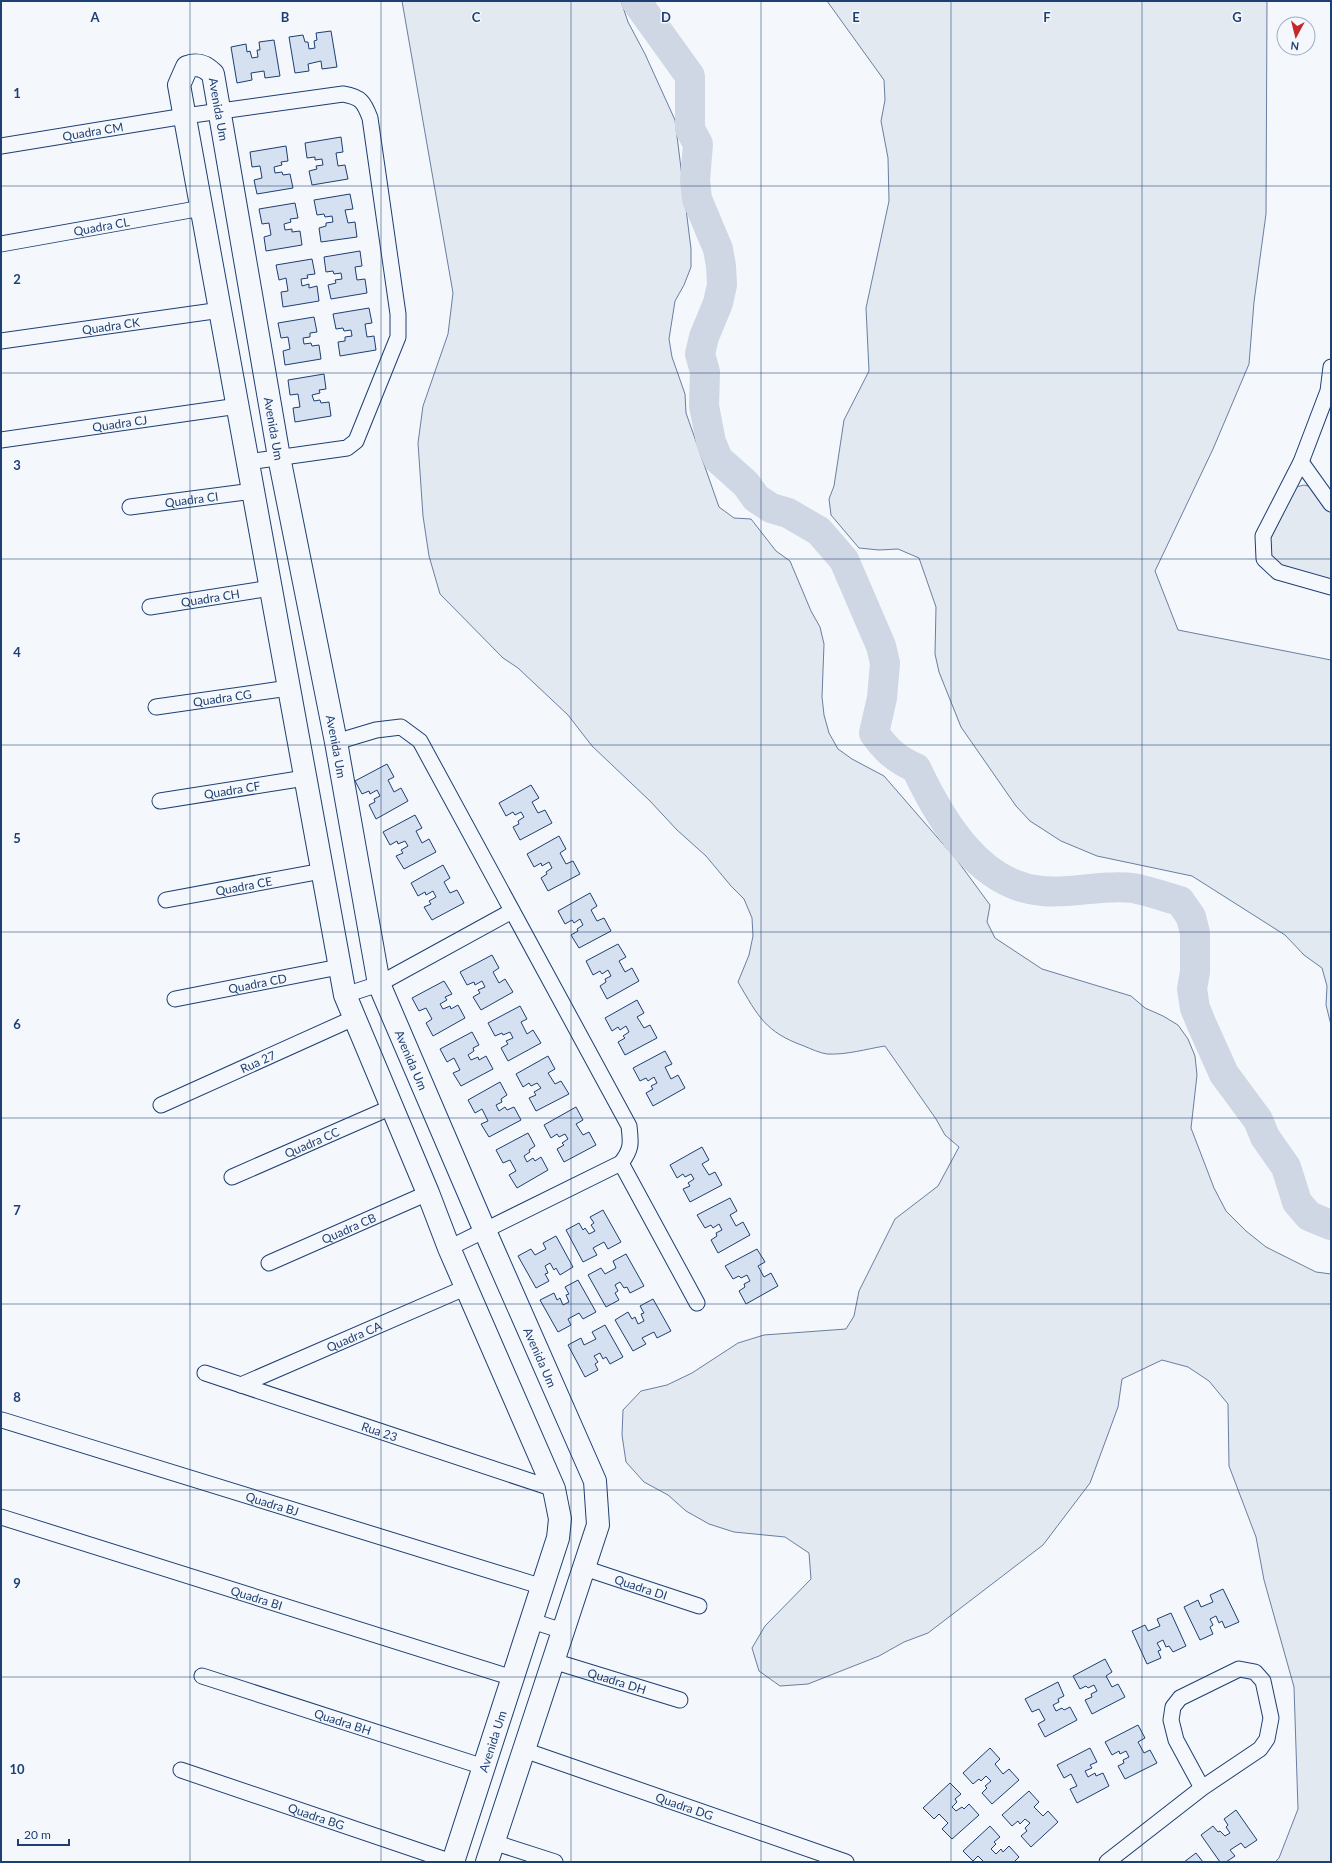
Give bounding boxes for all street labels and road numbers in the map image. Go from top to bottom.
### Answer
street label: Avenida Um [206,76,232,142]
street label: Quadra CM [61,119,124,143]
street label: Quadra CL [72,214,131,238]
street label: Quadra CK [81,314,141,337]
street label: Avenida Um [261,396,287,461]
street label: Quadra CJ [91,412,148,434]
street label: Quadra CI [164,488,219,510]
street label: Quadra CH [180,586,241,610]
street label: Quadra CG [192,686,253,709]
street label: Avenida Um [323,714,350,779]
street label: Quadra CF [203,778,262,801]
street label: Quadra CE [214,873,273,898]
street label: Quadra CD [227,970,288,996]
street label: Avenida Um [392,1028,431,1092]
street label: Rua 27 [238,1047,278,1076]
street label: Quadra CC [282,1124,341,1161]
street label: Quadra CB [319,1209,378,1247]
street label: Quadra CA [324,1317,384,1355]
street label: Avenida Um [521,1325,560,1390]
street label: Rua 23 [360,1418,400,1444]
street label: Quadra BJ [244,1488,301,1519]
street label: Quadra DI [613,1571,669,1603]
street label: Quadra BI [229,1582,284,1613]
street label: Quadra DH [586,1665,648,1697]
street label: Quadra BH [312,1705,373,1738]
street label: Avenida Um [475,1708,509,1774]
street label: Quadra DG [654,1789,716,1823]
street label: Quadra BG [286,1799,347,1833]

